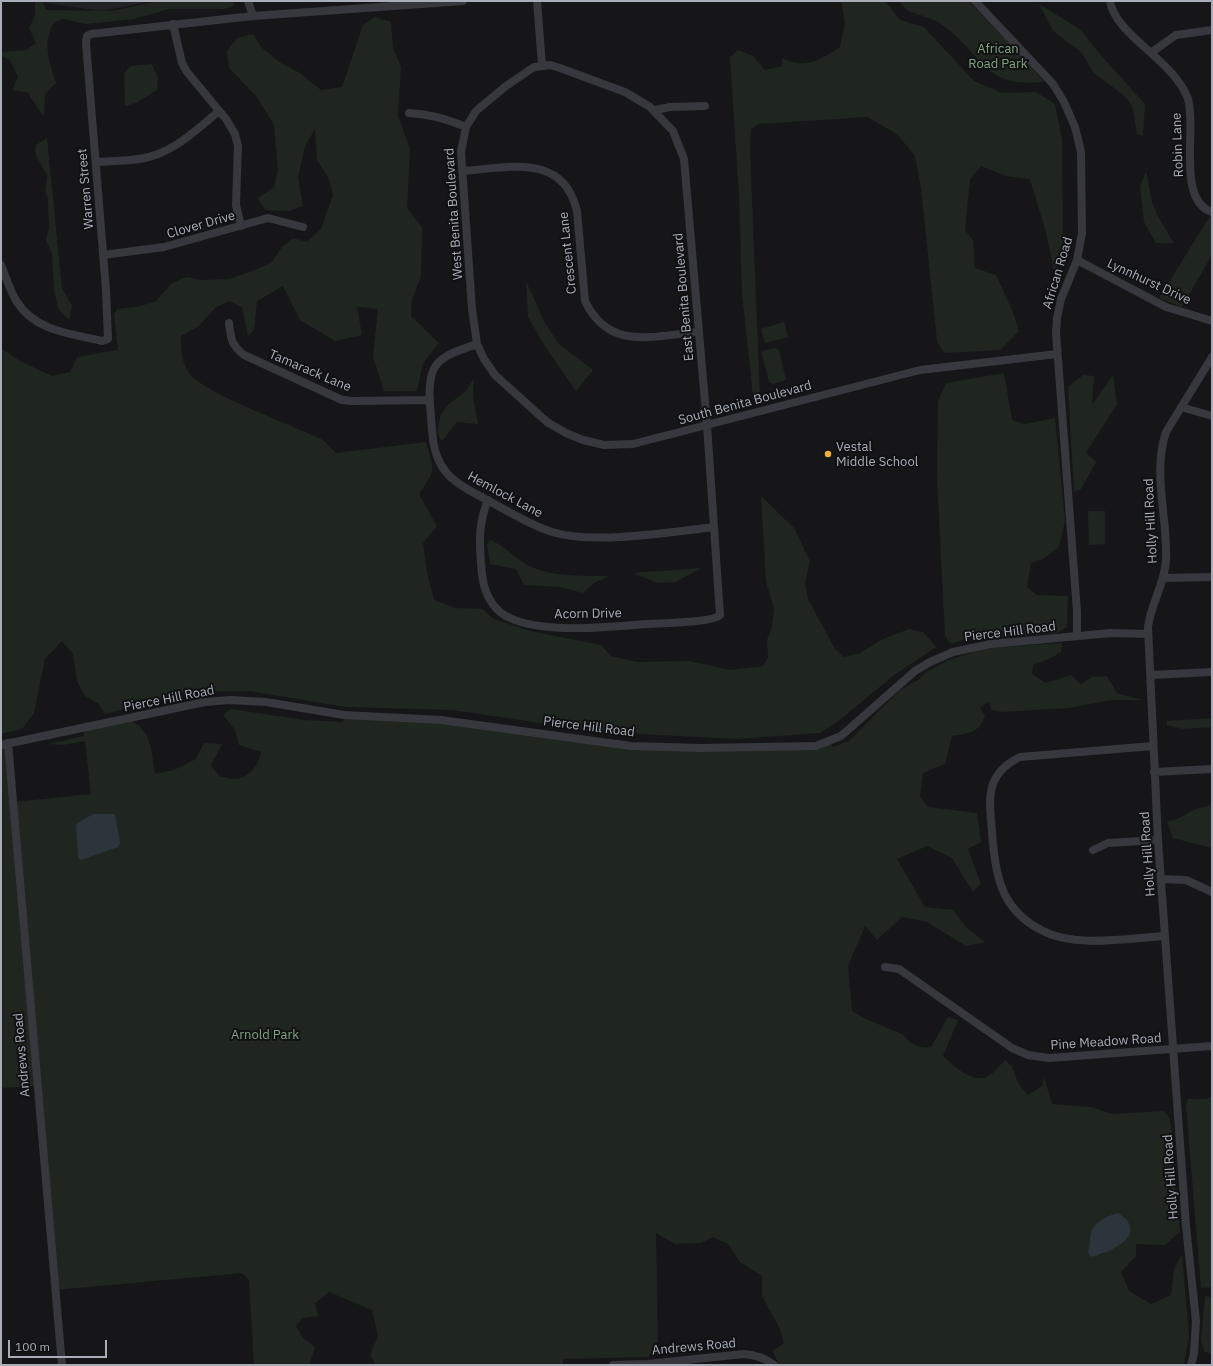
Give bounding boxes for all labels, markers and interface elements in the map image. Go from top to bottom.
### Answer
park label: African Road Park [968,41,1028,72]
street label: Robin Lane [1169,112,1187,178]
street label: West Benita Boulevard [442,147,466,281]
street label: Warren Street [75,148,97,230]
street label: Clover Drive [165,208,237,242]
street label: Crescent Lane [556,211,580,295]
street label: East Benita Boulevard [671,232,697,362]
street label: African Road [1040,235,1076,311]
street label: Lynnhurst Drive [1105,256,1193,308]
street label: Tamarack Lane [267,347,353,395]
street label: South Benita Boulevard [677,378,813,428]
place label: Vestal Middle School [836,439,918,470]
marker: Vestal Middle School [823,449,833,459]
street label: Hemlock Lane [465,469,545,521]
street label: Holly Hill Road [1141,478,1161,564]
street label: Acorn Drive [554,606,622,622]
street label: Pierce Hill Road [963,619,1057,645]
street label: Pierce Hill Road [122,683,216,715]
street label: Pierce Hill Road [542,714,636,740]
street label: Holly Hill Road [1137,811,1159,897]
street label: Andrews Road [11,1012,33,1098]
park label: Arnold Park [231,1027,299,1043]
street label: Pine Meadow Road [1050,1030,1162,1054]
street label: Holly Hill Road [1160,1134,1182,1220]
scale bar [10,1332,109,1358]
street label: Andrews Road [651,1336,737,1358]
text: 100 m [15,1339,50,1354]

